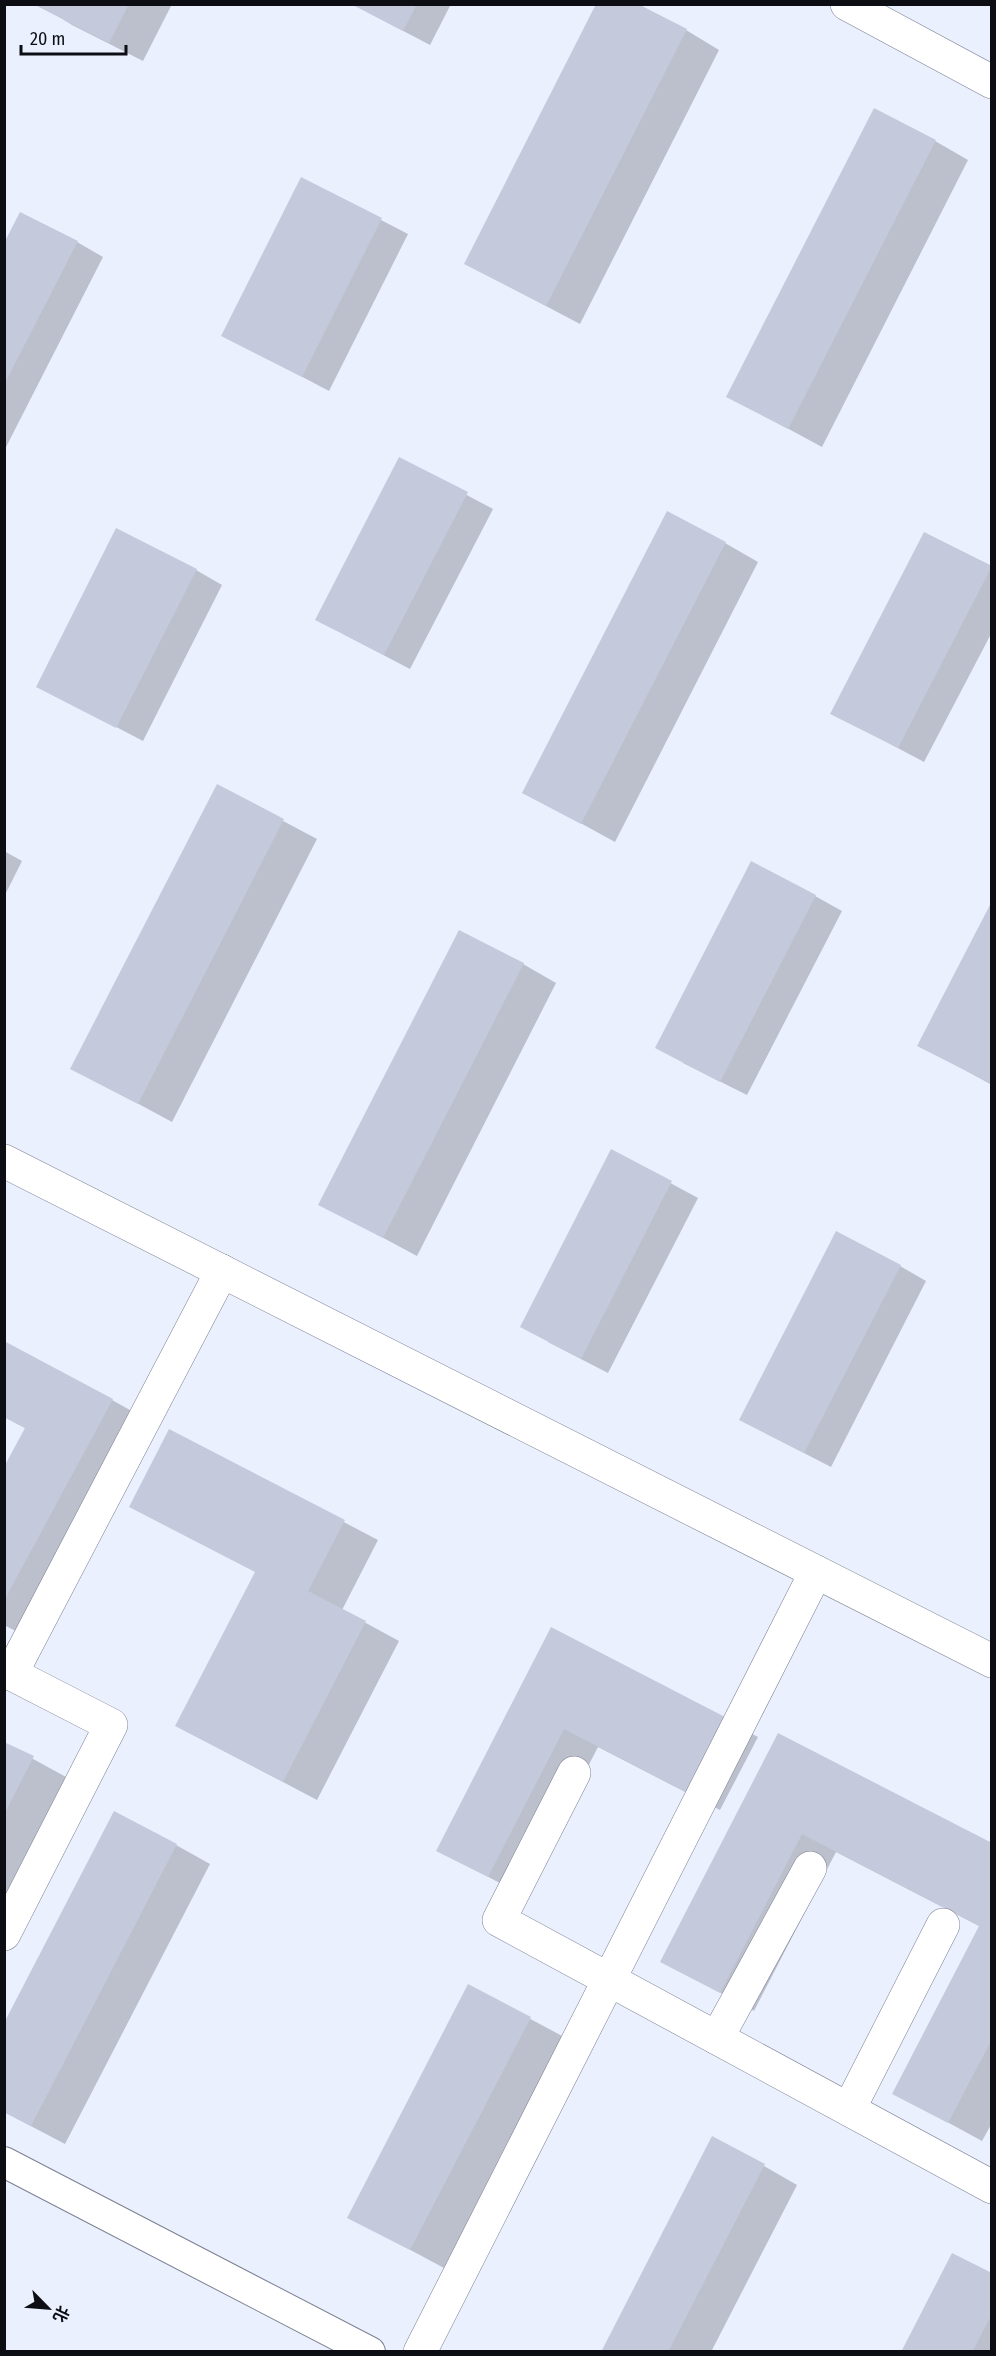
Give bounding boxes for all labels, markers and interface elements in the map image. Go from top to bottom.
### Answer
scale bar [21,18,126,56]
text: 20 m [30,28,65,50]
north arrow [18,2278,78,2338]
text: 北 [49,2303,73,2325]

